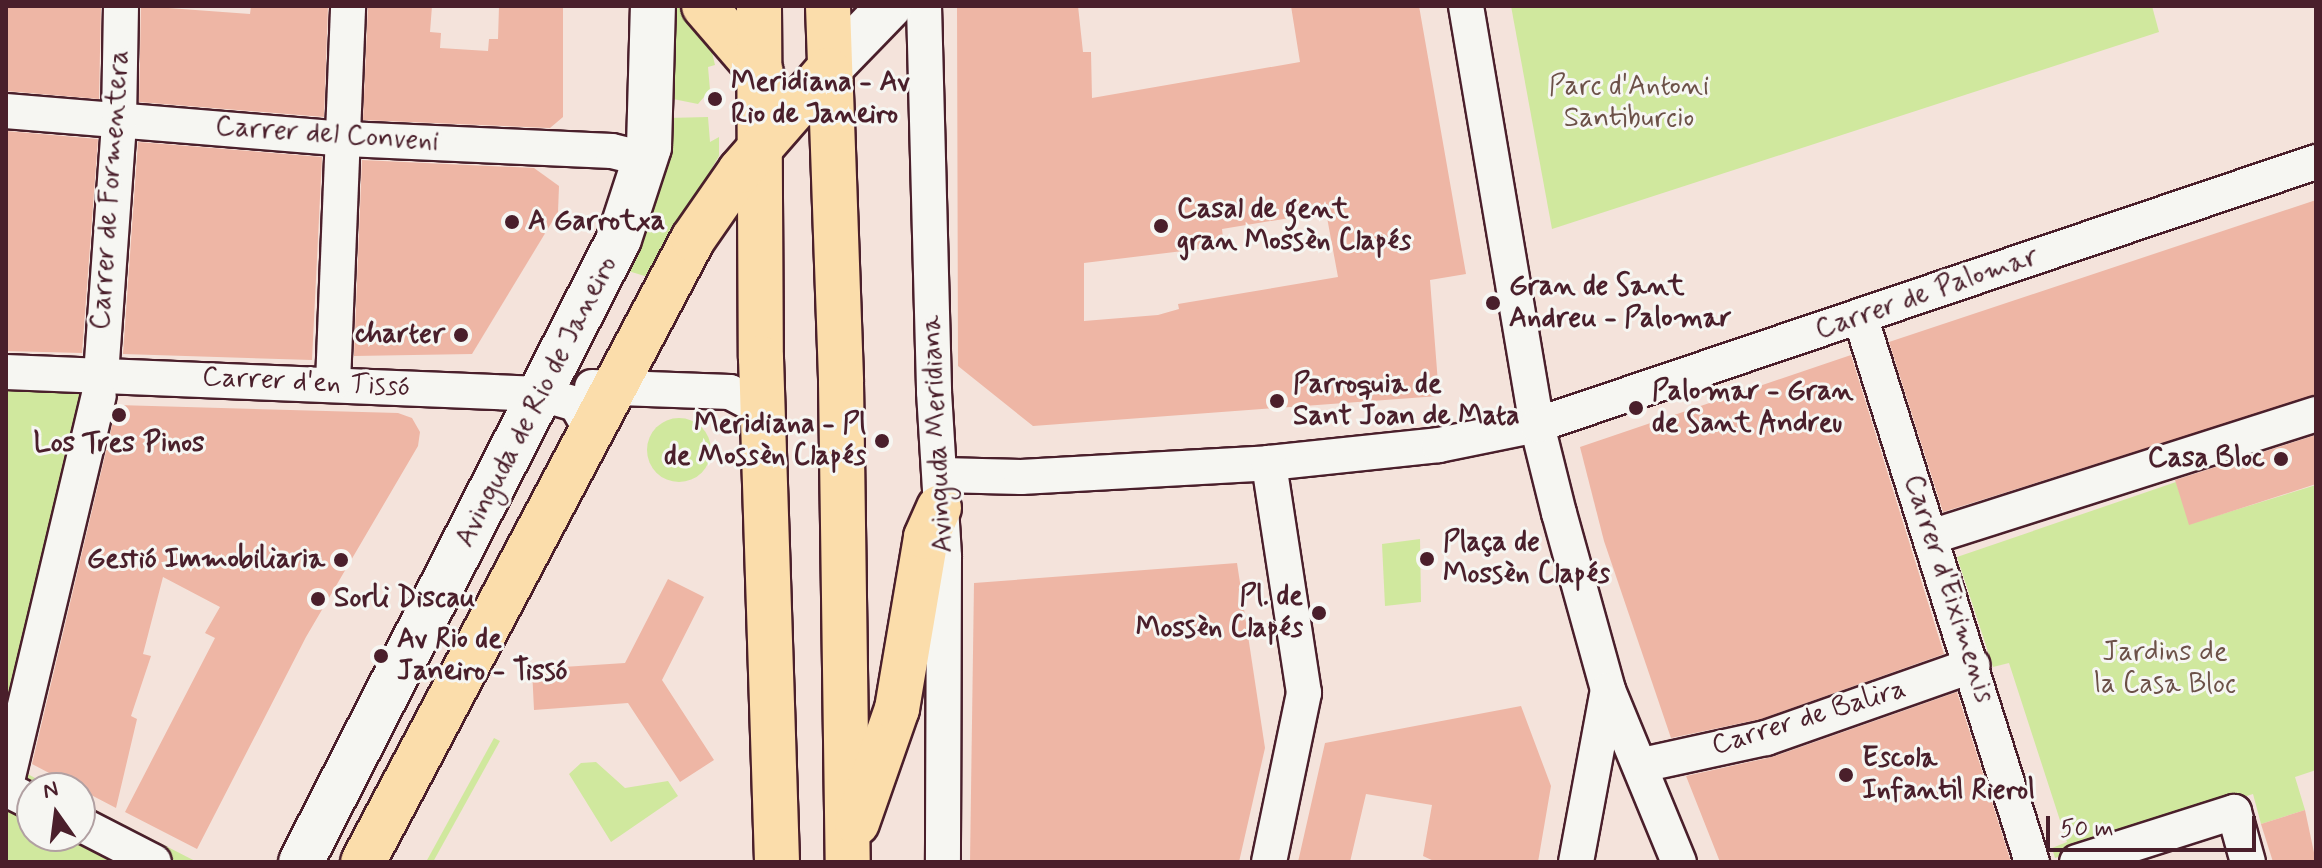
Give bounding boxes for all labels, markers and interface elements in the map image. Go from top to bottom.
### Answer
street label: Carrer de Formentera [85,54,137,326]
place label: Meridiana - Av Rio de Janeiro [731,66,910,132]
park label: Parc d'Antoni Santiburcio [1549,70,1709,136]
marker: Meridiana - Av Rio de Janeiro [706,90,724,108]
street label: Carrer del Conveni [214,110,440,160]
place label: Casal de gent gran Mossèn Clapés [1177,193,1416,259]
place label: A Garrotxa [528,205,665,239]
marker: A Garrotxa [503,213,521,231]
marker: Casal de gent gran Mossèn Clapés [1152,217,1170,235]
street label: Carrer de Palomar [1812,240,2042,348]
street label: Avinguda de Rio de Janeiro [451,255,623,549]
place label: Gran de Sant Andreu - Palomar [1509,270,1732,336]
marker: Gran de Sant Andreu - Palomar [1484,294,1502,312]
street label: Avinguda Meridiana [915,315,961,553]
place label: charter [355,318,445,352]
marker: charter [452,326,470,344]
street label: Carrer d'en Tissó [205,361,407,405]
place label: Parroquia de Sant Joan de Mata [1293,368,1518,434]
place label: Palomar - Gran de Sant Andreu [1652,375,1853,441]
marker: Parroquia de Sant Joan de Mata [1268,392,1286,410]
marker: Palomar - Gran de Sant Andreu [1627,399,1645,417]
marker: Los Tres Pinos [110,406,128,424]
place label: Meridiana - Pl de Mossèn Clapés [661,408,866,474]
place label: Los Tres Pinos [37,427,201,461]
marker: Meridiana - Pl de Mossèn Clapés [873,432,891,450]
place label: Casa Bloc [2149,442,2265,476]
marker: Casa Bloc [2272,450,2290,468]
street label: Carrer d'Eiximenis [1895,471,2001,707]
place label: Plaça de Mossèn Clapés [1443,526,1614,592]
place label: Gestió Immobiliaria [87,543,325,577]
marker: Plaça de Mossèn Clapés [1418,550,1436,568]
marker: Gestió Immobiliaria [332,551,350,569]
place label: Pl. de Mossèn Clapés [1132,580,1303,646]
place label: Sorli Discau [334,582,475,616]
marker: Sorli Discau [309,590,327,608]
marker: Pl. de Mossèn Clapés [1310,604,1328,622]
place label: Av Rio de Janeiro - Tissó [397,623,568,689]
park label: Jardins de la Casa Bloc [2093,636,2237,702]
marker: Av Rio de Janeiro - Tissó [372,647,390,665]
street label: Carrer de Balira [1709,673,1909,763]
place label: Escola Infantil Rierol [1862,742,2036,808]
marker: Escola Infantil Rierol [1837,766,1855,784]
north arrow [16,772,96,852]
text: N [40,775,61,806]
scale bar [2050,800,2260,850]
text: 50 m [2060,814,2114,845]

